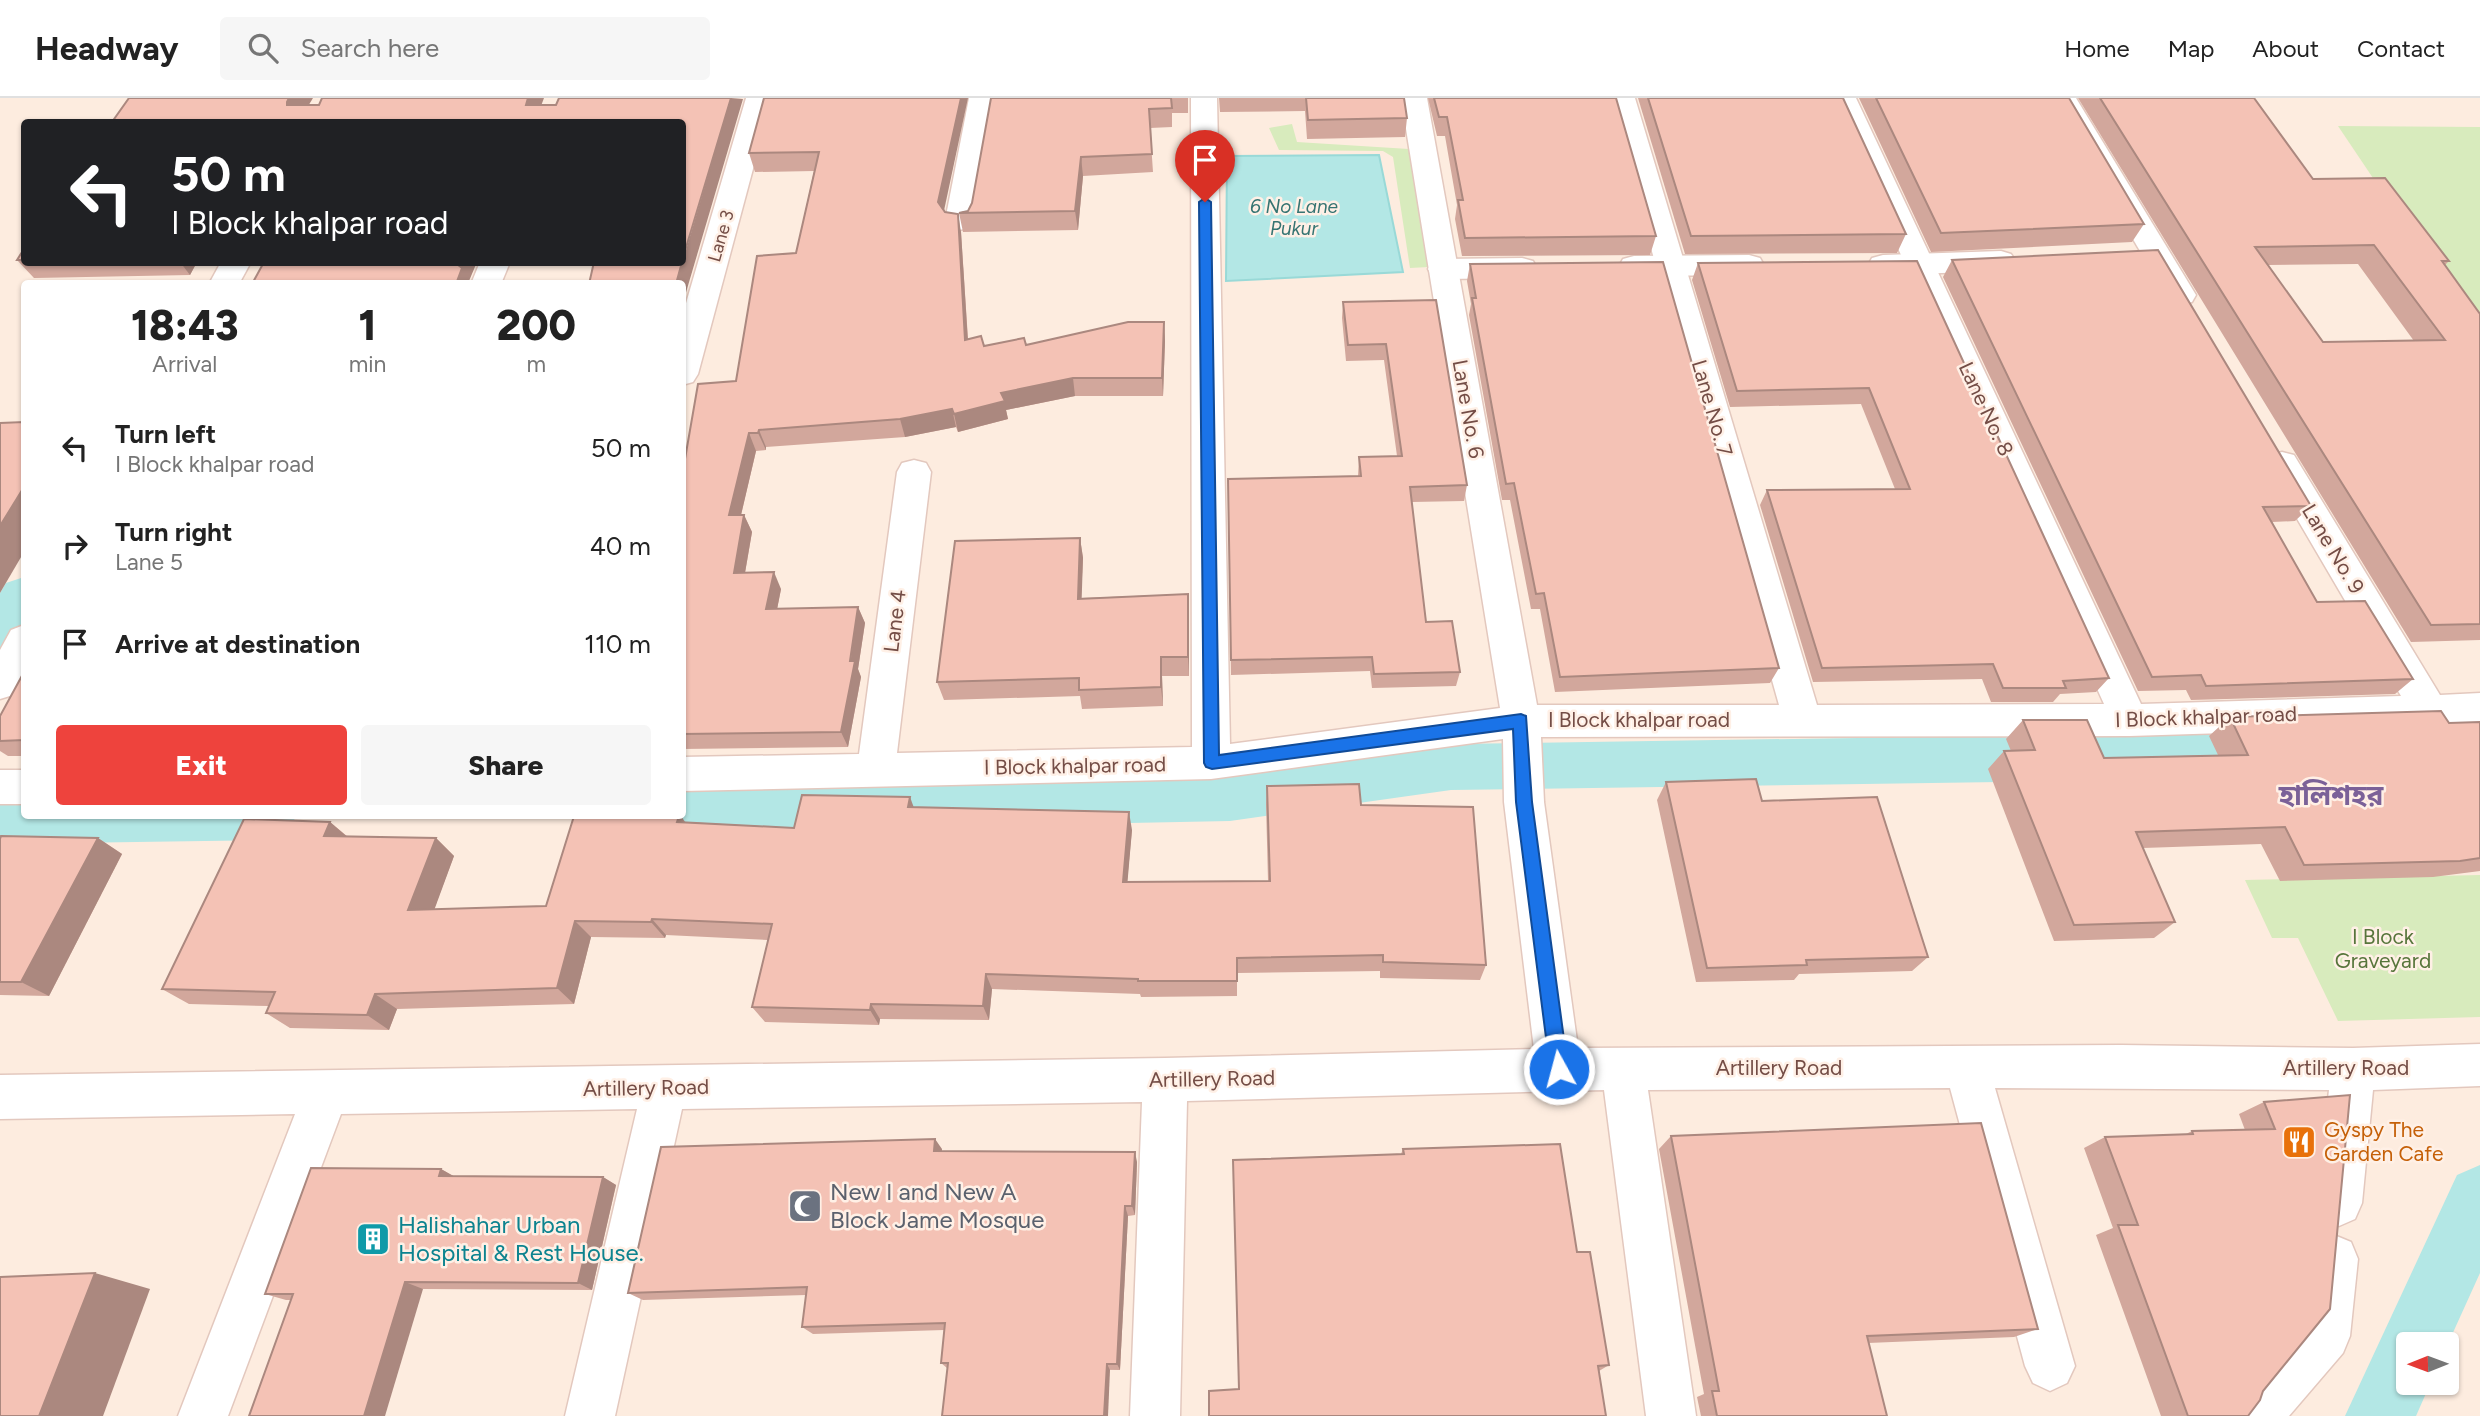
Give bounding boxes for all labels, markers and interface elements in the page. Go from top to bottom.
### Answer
search box [220,17,710,80]
text: Headway [35,29,178,68]
icon: search [244,29,282,67]
text: Search here [300,32,439,64]
text: Home [2064,34,2130,63]
text: Map [2168,34,2214,63]
text: About [2252,34,2319,63]
text: Contact [2357,34,2445,63]
pin [1175,130,1235,202]
icon: arrive [1186,141,1224,179]
text: 50 m [171,144,286,203]
icon: left [56,147,147,238]
water label: 6 No Lane Pukur [1250,195,1339,240]
text: I Block khalpar road [171,204,449,242]
street label: Lane 3 [703,208,739,264]
text: 18:43 [131,300,239,351]
text: 1 [359,300,376,351]
text: 200 [496,300,576,351]
text: Arrival [152,350,217,378]
text: min [349,350,386,378]
text: m [526,350,546,378]
street label: Lane No. 7 [1687,357,1738,459]
street label: Lane No. 6 [1448,358,1489,460]
street label: Lane No. 8 [1954,358,2019,460]
text: Turn left [115,418,216,450]
icon: left [56,429,94,467]
text: 50 m [591,432,651,464]
text: I Block khalpar road [115,450,315,478]
street label: Lane No. 9 [2297,499,2370,598]
text: Turn right [115,516,232,548]
icon: right [56,527,94,565]
text: 40 m [590,530,651,562]
text: Lane 5 [115,548,183,576]
street label: Lane 4 [878,588,911,654]
icon: arrive [56,625,94,663]
text: Arrive at destination [115,628,360,660]
text: 110 m [584,628,651,660]
street label: I Block khalpar road [2115,701,2297,732]
street label: I Block khalpar road [1548,707,1730,732]
button: Exit [56,725,347,805]
button: Share [361,725,651,805]
street label: I Block khalpar road [984,751,1166,780]
district label: হালিশহর [2278,778,2384,812]
park label: I Block Graveyard [2335,924,2431,973]
position arrow [1522,1032,1596,1106]
street label: Artillery Road [1716,1055,1842,1080]
street label: Artillery Road [2283,1055,2409,1080]
street label: Artillery Road [1149,1065,1275,1092]
street label: Artillery Road [583,1074,709,1101]
place label: Gyspy The Garden Cafe [2324,1117,2443,1166]
restaurant icon: Gyspy The Garden Cafe [2280,1123,2318,1161]
place label: New I and New A Block Jame Mosque [830,1177,1044,1234]
mosque icon: New I and New A Block Jame Mosque [786,1187,824,1225]
place label: Halishahar Urban Hospital & Rest House. [398,1210,644,1267]
building icon: Halishahar Urban Hospital & Rest House. [354,1220,392,1258]
north arrow [2396,1332,2459,1395]
map controls [2396,1332,2459,1395]

